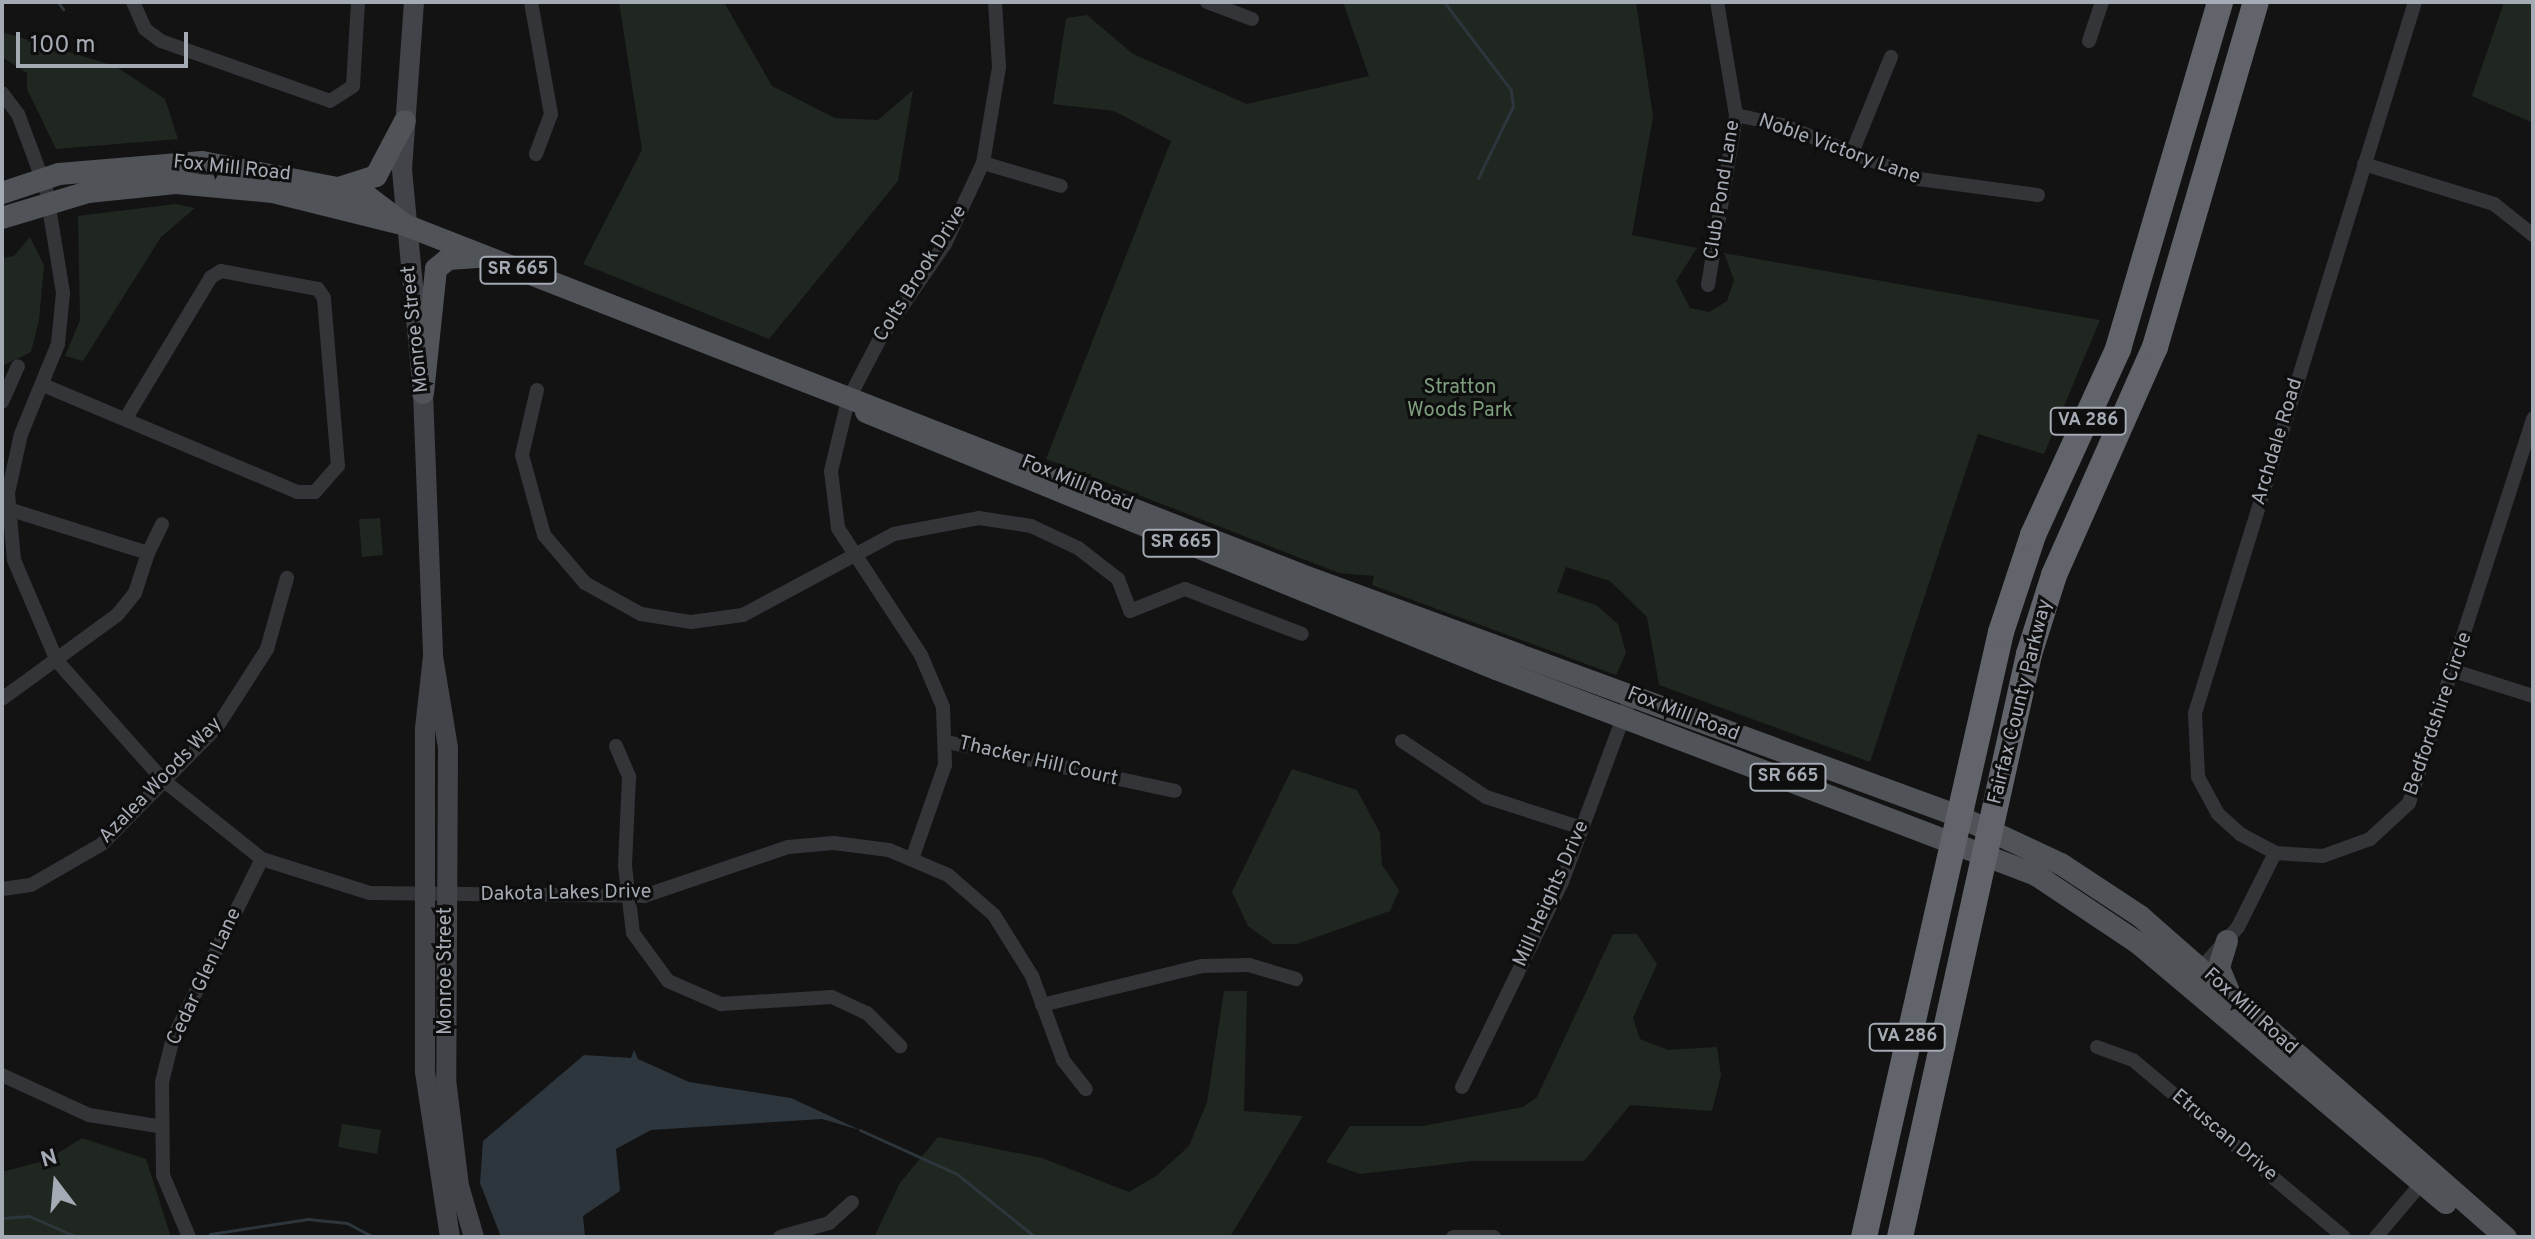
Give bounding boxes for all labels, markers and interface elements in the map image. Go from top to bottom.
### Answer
scale bar [20,16,192,66]
text: 100 m [30,31,96,61]
street label: Noble Victory Lane [1754,109,1924,191]
street label: Club Pond Lane [1700,119,1746,261]
street label: Fox Mill Road [172,151,292,187]
street label: Colts Brook Drive [869,201,973,347]
road number: SR 665 [478,256,558,284]
street label: Monroe Street [397,264,435,394]
park label: Stratton Woods Park [1407,376,1513,423]
street label: Archdale Road [2247,376,2309,508]
road number: VA 286 [2048,407,2128,435]
street label: Fox Mill Road [1018,451,1136,517]
road number: SR 665 [1141,529,1221,557]
street label: Fairfax County Parkway [1984,597,2058,807]
street label: Bedfordshire Circle [2400,629,2478,799]
street label: Fox Mill Road [1624,683,1742,747]
street label: Azalea Woods Way [94,712,228,850]
street label: Thacker Hill Court [956,732,1120,792]
road number: SR 665 [1748,763,1828,791]
street label: Mill Heights Drive [1509,817,1595,971]
street label: Dakota Lakes Drive [480,881,652,907]
street label: Cedar Glen Lane [163,904,247,1050]
street label: Monroe Street [434,907,458,1035]
street label: Fox Mill Road [2198,964,2302,1060]
road number: VA 286 [1867,1023,1947,1051]
street label: Etruscan Drive [2166,1085,2282,1187]
north arrow [16,1143,96,1223]
text: N [38,1144,61,1175]

